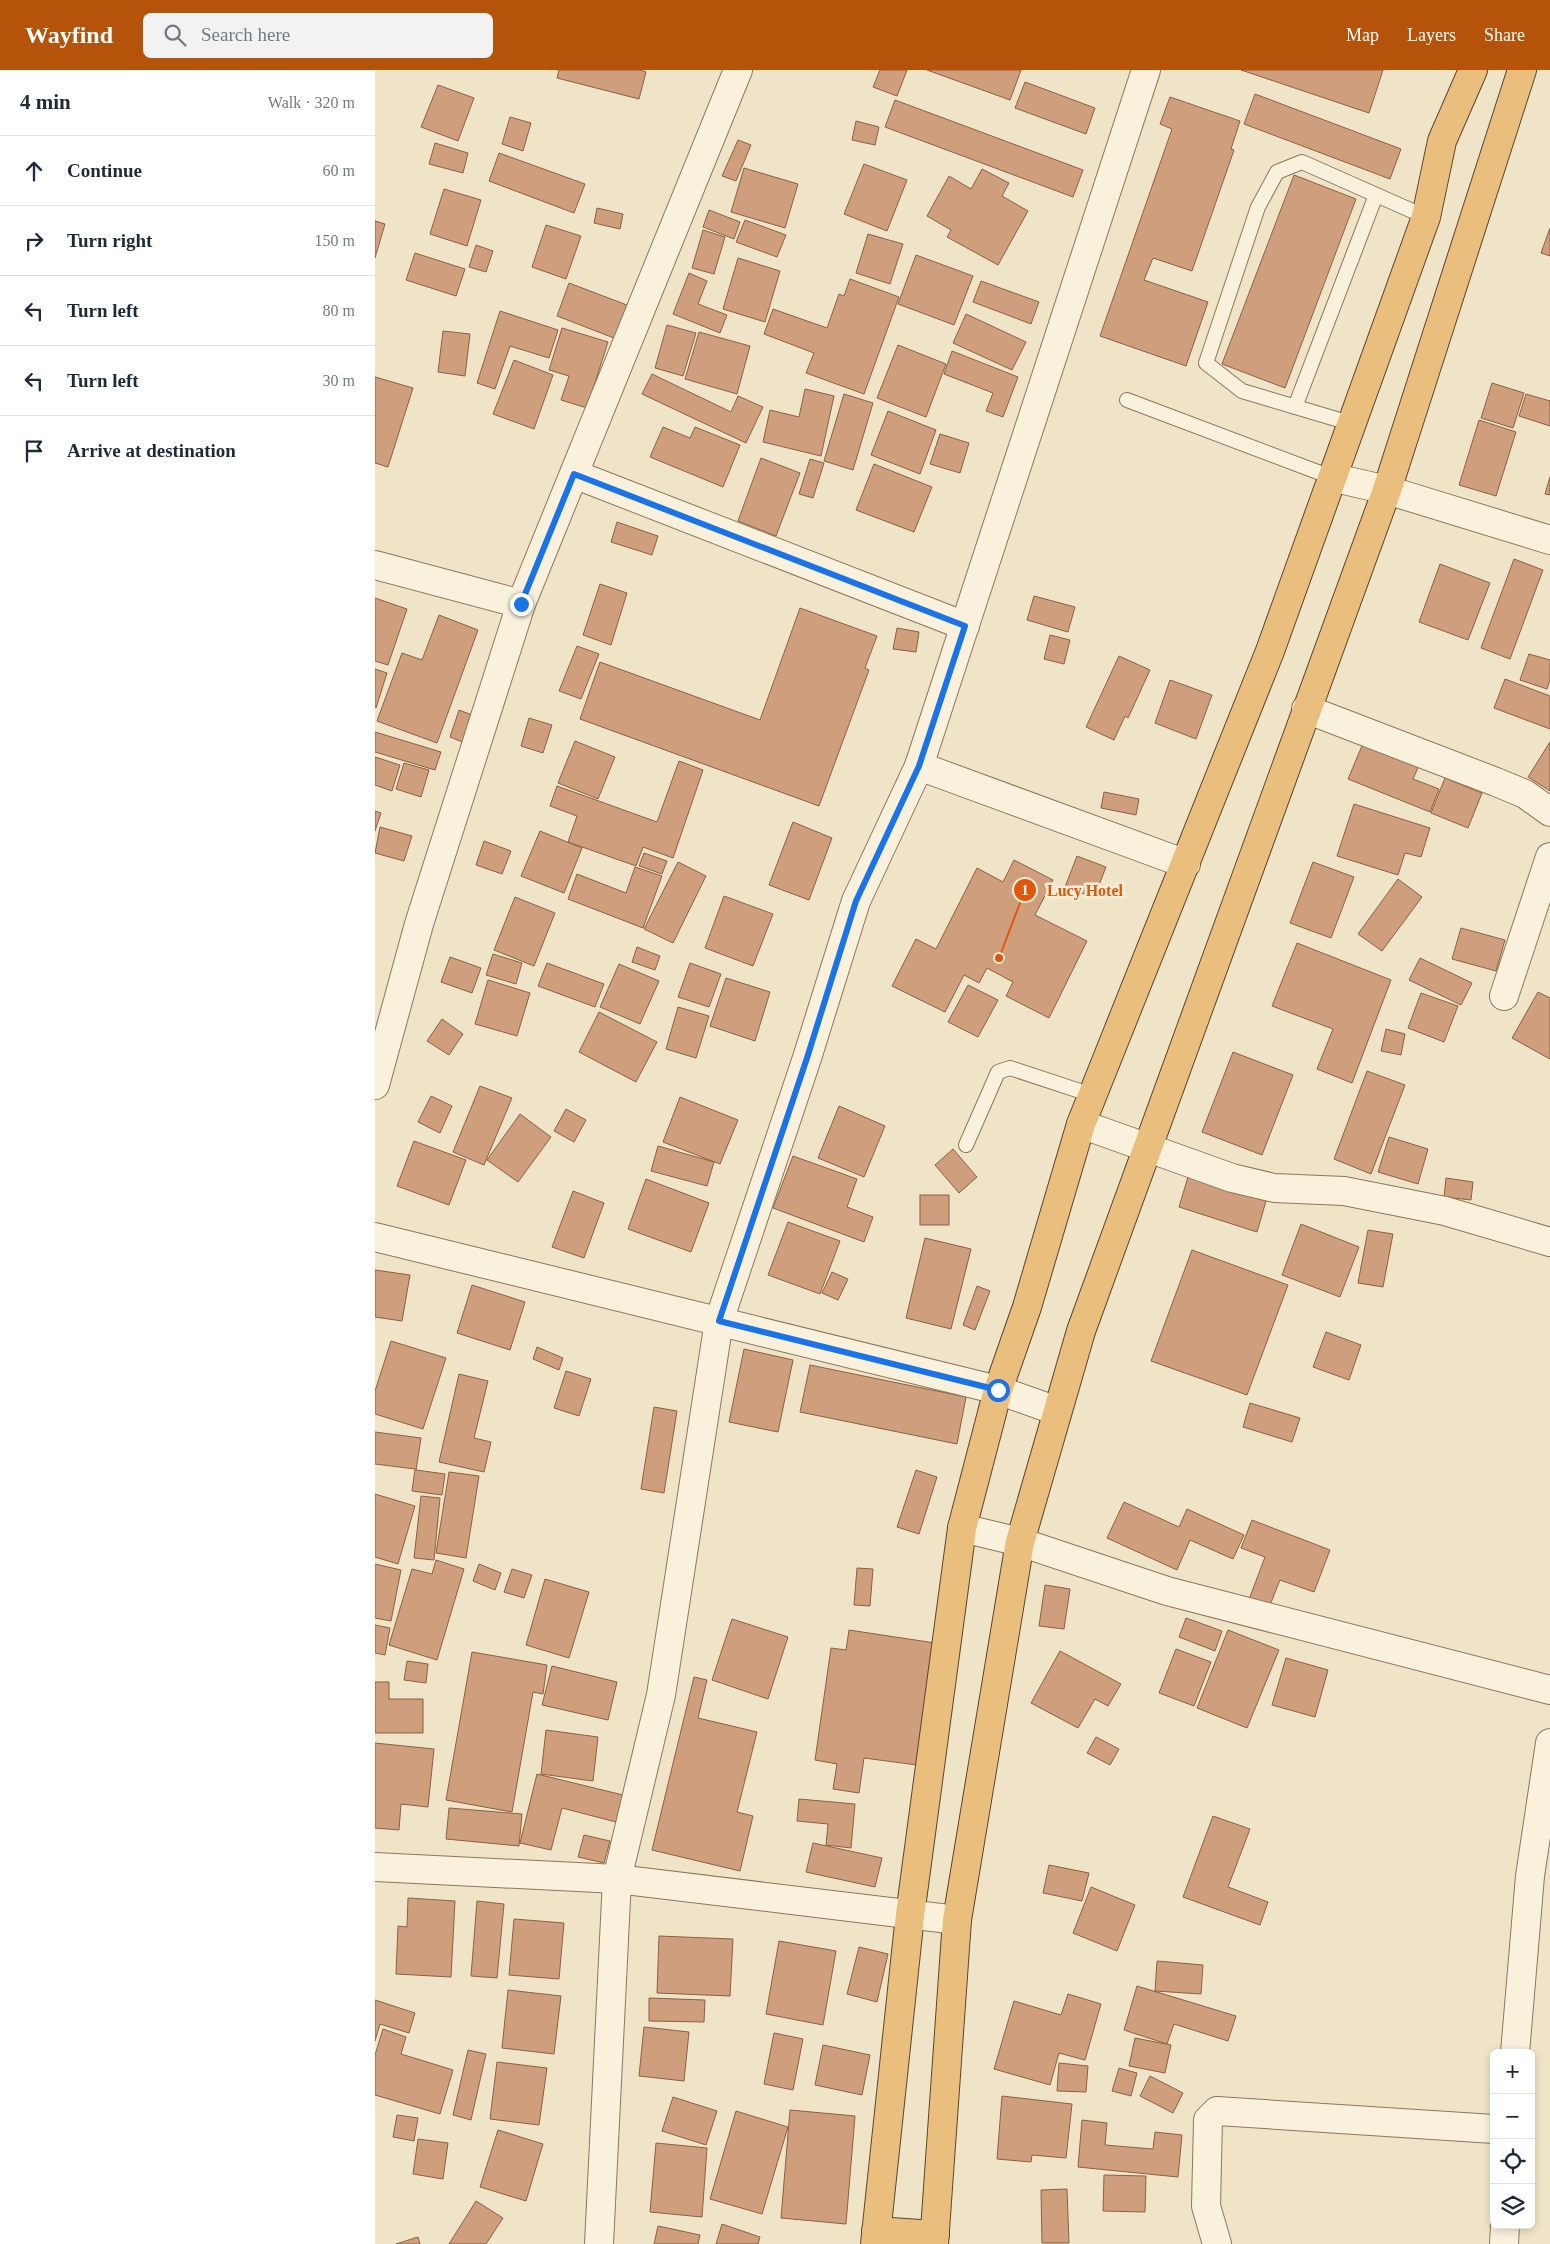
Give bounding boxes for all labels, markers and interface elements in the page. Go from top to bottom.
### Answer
search box [143,13,493,58]
icon: search [161,21,189,49]
text: Wayfind [25,22,113,48]
text: Search here [201,24,290,45]
text: Map [1346,25,1379,45]
text: Layers [1407,25,1456,45]
text: Share [1484,25,1525,45]
text: 4 min [20,90,71,114]
text: Walk · 320 m [268,94,355,111]
icon: ahead [20,157,48,185]
text: Continue [67,160,142,181]
text: 60 m [323,162,355,179]
icon: right [20,227,48,255]
text: Turn right [67,230,152,251]
text: 150 m [315,232,355,249]
icon: left [20,297,48,325]
text: Turn left [67,300,139,321]
text: 80 m [323,302,355,319]
icon: left [20,367,48,395]
text: Turn left [67,370,139,391]
text: 30 m [323,372,355,389]
icon: arrive [20,437,48,465]
text: Arrive at destination [67,440,236,461]
route end [510,593,533,616]
callout: Lucy Hotel [1012,875,1133,906]
text: 1 [1021,882,1029,898]
text: Lucy Hotel [1047,882,1124,900]
route start [987,1379,1010,1402]
map controls [1490,2049,1535,2229]
button: + [1490,2049,1535,2094]
button: − [1490,2094,1535,2139]
button: locate [1490,2139,1535,2184]
button: layers [1490,2184,1535,2229]

